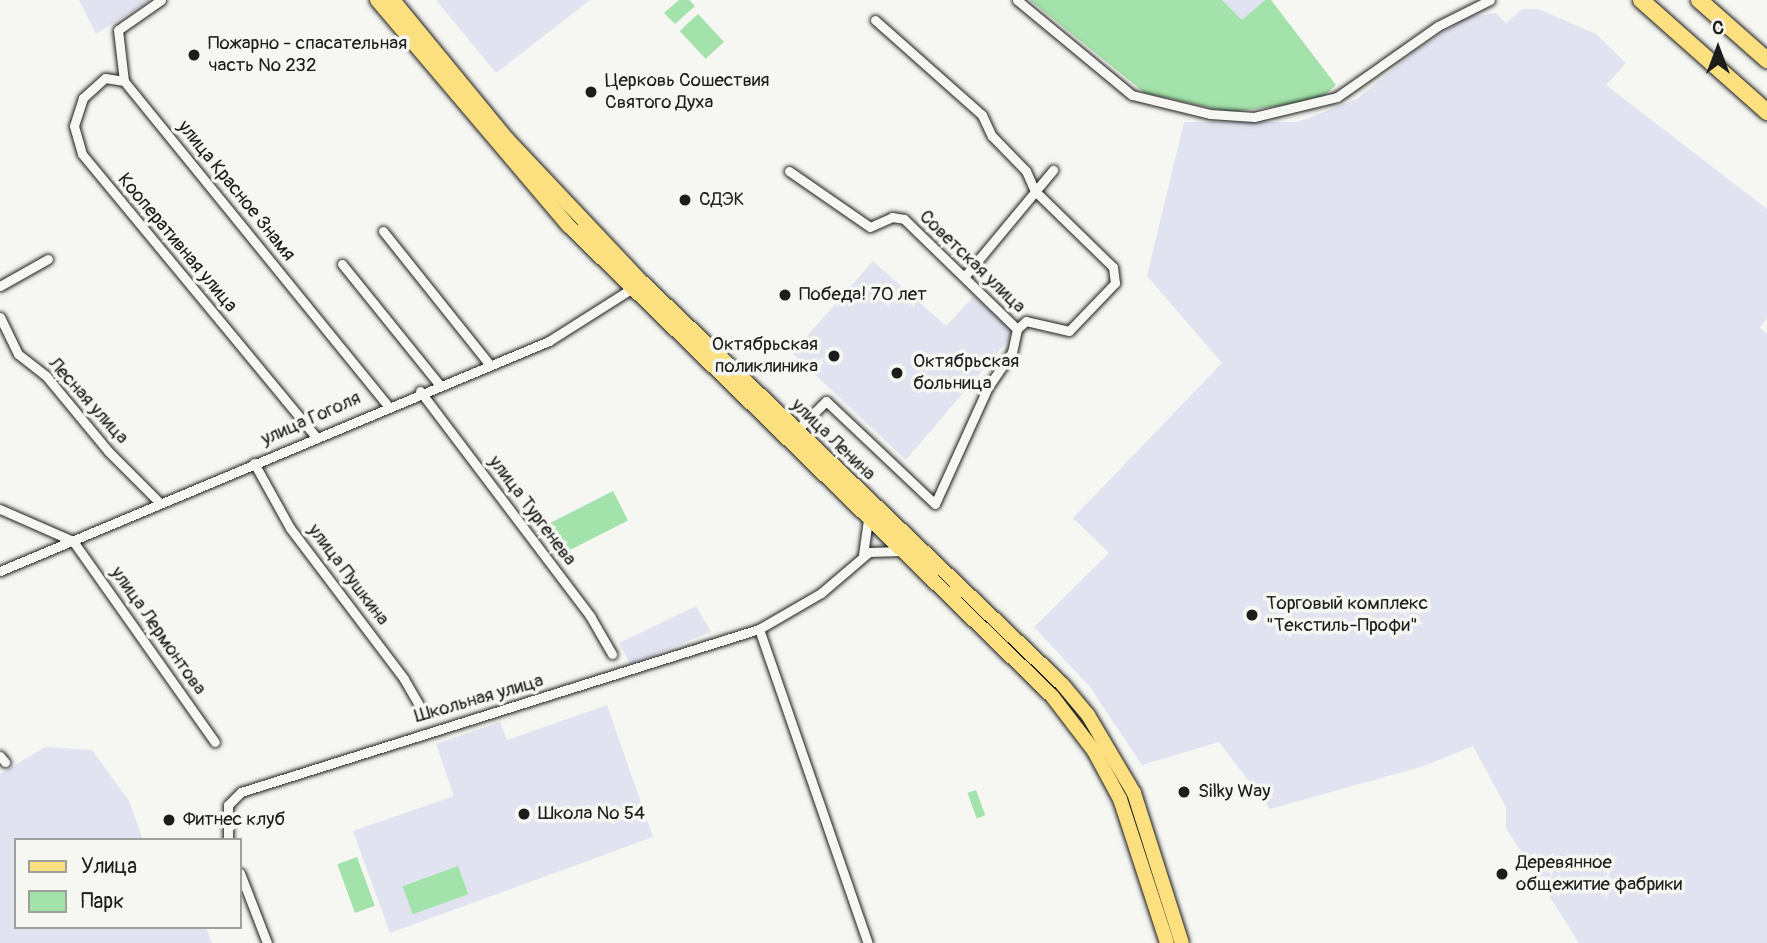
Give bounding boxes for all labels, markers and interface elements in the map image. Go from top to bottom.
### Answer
north arrow [1683,14,1753,84]
text: С [1712,16,1724,40]
place label: Пожарно - спасательная часть № 232 [208,33,407,77]
marker: Пожарно - спасательная часть № 232 [186,47,202,63]
place label: Церковь Сошествия Святого Духа [605,70,769,114]
marker: Церковь Сошествия Святого Духа [583,84,599,100]
street label: улица Красное Знамя [172,116,300,266]
street label: Кооперативная улица [112,169,242,317]
place label: СДЭК [699,189,744,211]
marker: СДЭК [677,192,693,208]
street label: Советская улица [914,206,1030,318]
place label: Победа! 70 лет [799,284,927,306]
marker: Победа! 70 лет [777,287,793,303]
place label: Октябрьская поликлиника [712,334,818,378]
marker: Октябрьская поликлиника [824,346,844,366]
place label: Октябрьская больница [913,351,1019,395]
street label: Лесная улица [43,353,133,449]
marker: Октябрьская больница [887,363,907,383]
street label: улица Гоголя [258,387,364,451]
street label: улица Ленина [786,394,880,486]
street label: улица Тургенева [483,451,581,571]
street label: улица Пушкина [302,520,394,630]
street label: улица Лермонтова [105,563,211,699]
place label: Торговый комплекс "Текстиль-Профи" [1266,593,1428,637]
marker: Торговый комплекс "Текстиль-Профи" [1244,607,1260,623]
street label: Школьная улица [412,670,546,728]
place label: Silky Way [1198,781,1270,803]
marker: Silky Way [1176,784,1192,800]
place label: Школа № 54 [538,803,645,825]
marker: Школа № 54 [516,806,532,822]
place label: Фитнес клуб [183,809,285,831]
marker: Фитнес клуб [161,812,177,828]
legend [14,838,242,929]
place label: Деревянное общежитие фабрики [1516,852,1682,896]
text: Улица [81,853,137,880]
marker: Деревянное общежитие фабрики [1494,866,1510,882]
text: Парк [81,888,124,915]

